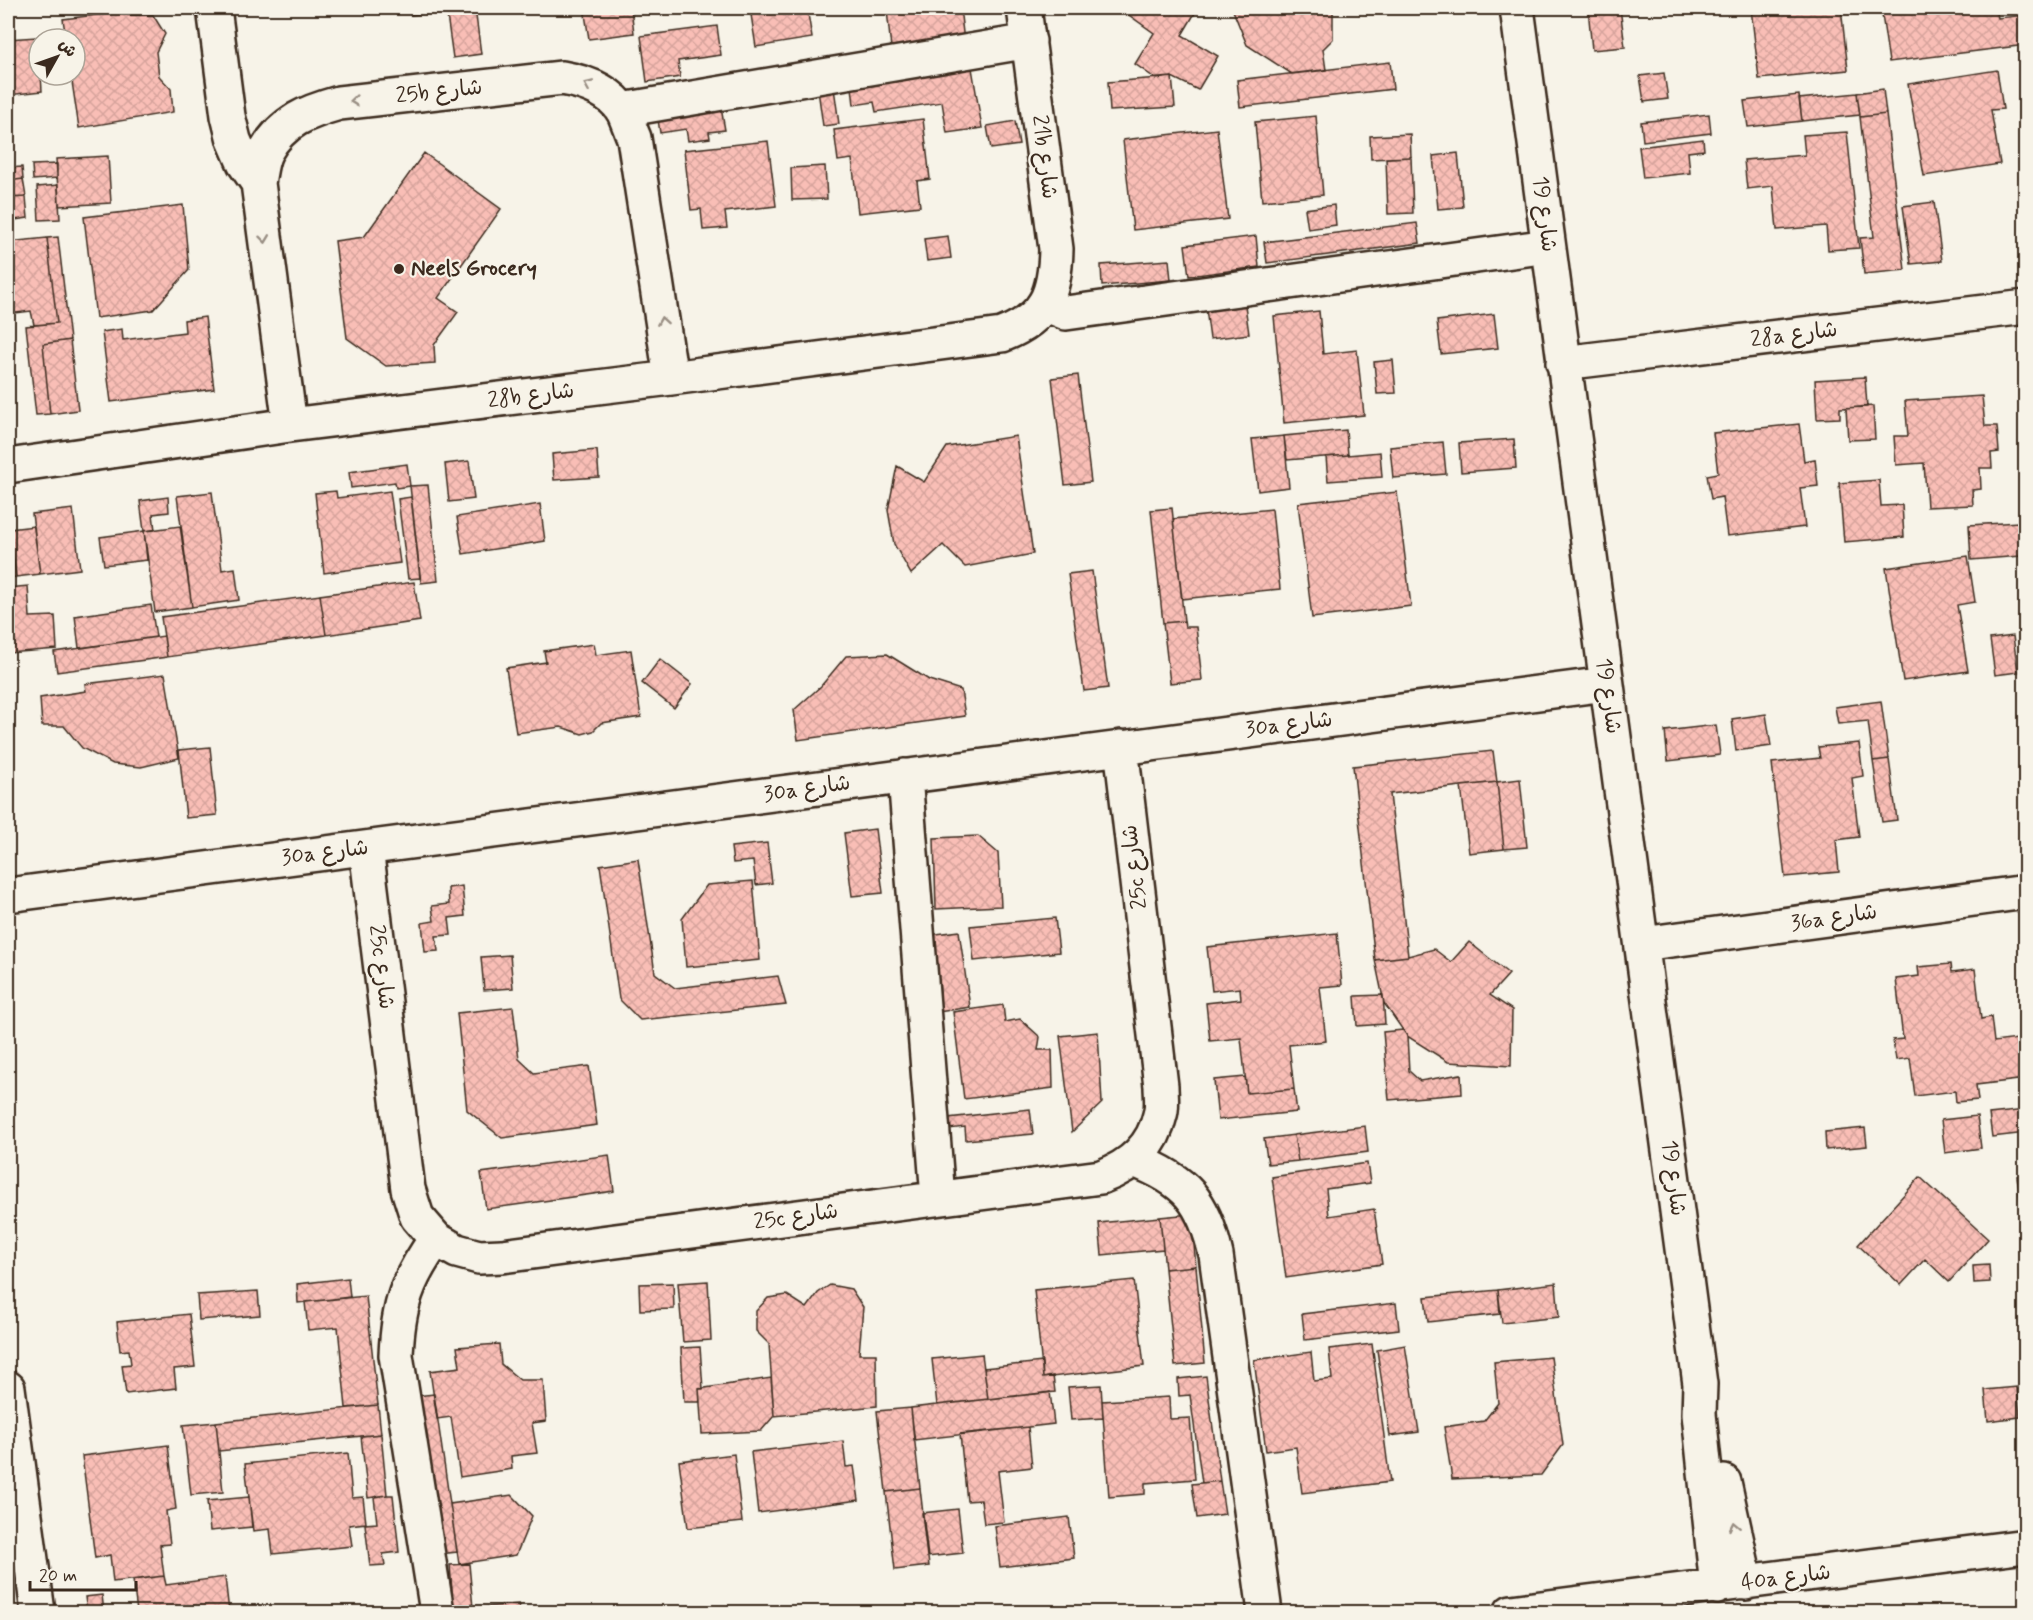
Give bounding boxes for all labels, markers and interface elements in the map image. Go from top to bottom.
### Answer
north arrow [27,27,87,87]
text: ش [54,35,81,62]
street label: 25b شارع [394,74,484,110]
one-way arrow [584,80,595,92]
one-way arrow [349,94,358,107]
street label: 21b شارع [1025,113,1063,201]
street label: شارع 19 [1525,174,1563,254]
one-way arrow [259,235,271,244]
place label: Neels Grocery [411,255,537,283]
marker: Neels Grocery [392,262,406,276]
one-way arrow [656,316,669,326]
street label: 28a شارع [1749,316,1839,354]
street label: 28b شارع [486,377,576,415]
street label: شارع 19 [1589,656,1627,736]
street label: 30a شارع [1244,706,1334,744]
street label: 30a شارع [762,769,852,809]
street label: 25c شارع [1116,823,1154,911]
street label: 30a شارع [280,834,370,872]
street label: 36a شارع [1789,898,1879,938]
street label: 25c شارع [362,923,400,1011]
street label: شارع 19 [1654,1138,1692,1218]
street label: 25c شارع [752,1197,840,1237]
one-way arrow [1728,1521,1741,1531]
scale bar [30,1554,136,1592]
street label: 40a شارع [1740,1559,1832,1597]
text: 20 m [39,1564,77,1588]

